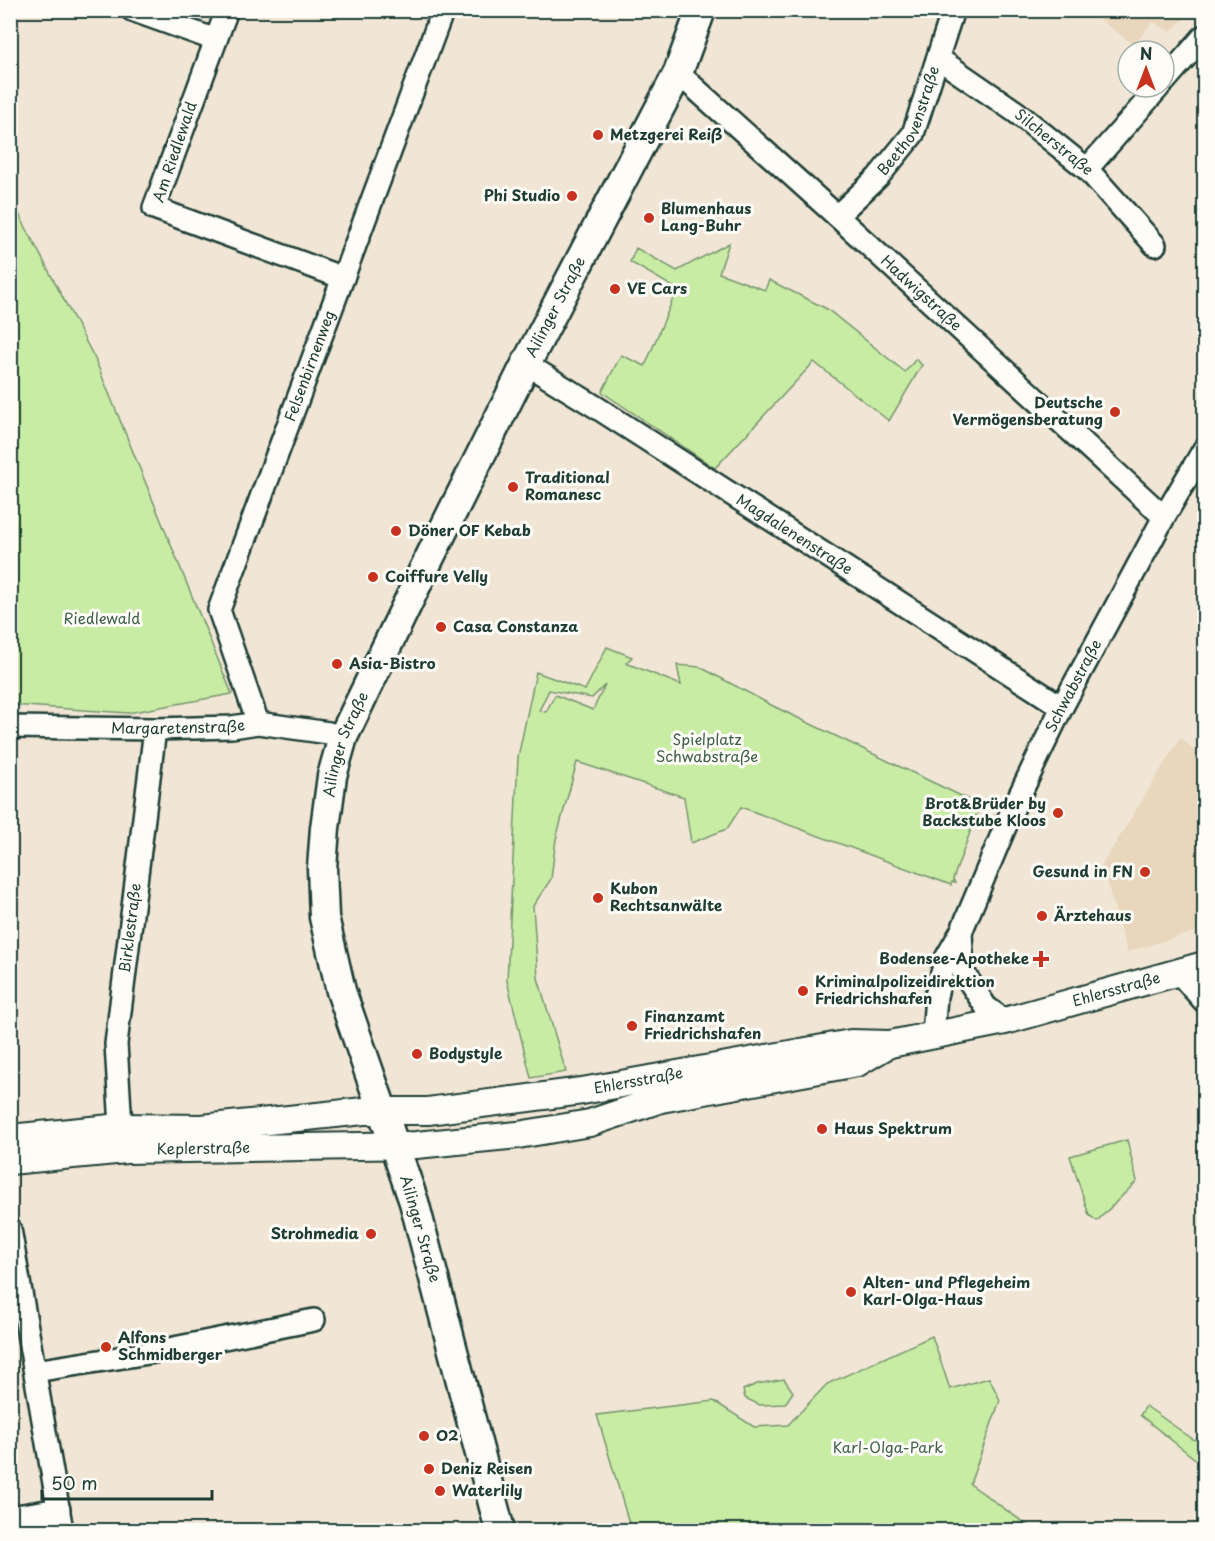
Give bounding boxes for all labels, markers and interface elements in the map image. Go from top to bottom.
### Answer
north arrow [1116,39,1176,99]
text: N [1140,41,1152,65]
street label: Beethovenstraße [871,63,944,180]
street label: Am Riedlewald [146,98,202,205]
street label: Silcherstraße [1010,102,1100,180]
place label: Metzgerei Reiß [610,122,723,145]
marker: Metzgerei Reiß [591,128,605,142]
place label: Phi Studio [484,183,560,206]
marker: Phi Studio [565,189,579,203]
place label: Blumenhaus Lang-Buhr [661,196,751,236]
marker: Blumenhaus Lang-Buhr [642,211,656,225]
street label: Hadwigstraße [876,249,968,336]
street label: Ailinger Straße [519,252,590,361]
place label: VE Cars [627,276,687,299]
marker: VE Cars [608,282,622,296]
street label: Felsenbirnenweg [277,306,340,424]
place label: Deutsche Vermögensberatung [952,390,1103,430]
marker: Deutsche Vermögensberatung [1108,405,1122,419]
place label: Traditional Romanesc [525,465,610,505]
marker: Traditional Romanesc [506,480,520,494]
street label: Magdalenenstraße [732,487,858,580]
place label: Döner OF Kebab [408,518,531,541]
marker: Döner OF Kebab [389,524,403,538]
place label: Coiffure Velly [385,564,488,587]
marker: Coiffure Velly [366,570,380,584]
park label: Riedlewald [64,606,140,629]
place label: Casa Constanza [453,614,578,637]
marker: Casa Constanza [434,620,448,634]
street label: Schwabstraße [1038,635,1106,736]
place label: Asia-Bistro [348,651,436,674]
marker: Asia-Bistro [330,657,344,671]
street label: Ailinger Straße [316,687,373,798]
street label: Margaretenstraße [111,712,246,739]
park label: Spielplatz Schwabstraße [656,727,758,767]
place label: Brot&Brüder by Backstube Kloos [922,791,1046,831]
marker: Brot&Brüder by Backstube Kloos [1051,806,1065,820]
place label: Gesund in FN [1033,859,1133,882]
marker: Gesund in FN [1138,865,1152,879]
place label: Kubon Rechtsanwälte [610,876,722,916]
street label: Birklestraße [112,882,146,974]
marker: Kubon Rechtsanwälte [591,891,605,905]
place label: Ärztehaus [1054,903,1131,926]
marker: Ärztehaus [1035,909,1049,923]
place label: Bodensee-Apotheke [879,946,1029,969]
marker: Bodensee-Apotheke [1034,952,1048,966]
street label: Ehlersstraße [1069,965,1163,1011]
place label: Kriminalpolizeidirektion Friedrichshafen [815,969,995,1009]
marker: Kriminalpolizeidirektion Friedrichshafen [796,984,810,998]
place label: Finanzamt Friedrichshafen [644,1004,761,1044]
marker: Finanzamt Friedrichshafen [625,1019,639,1033]
place label: Bodystyle [429,1041,503,1064]
marker: Bodystyle [410,1047,424,1061]
street label: Ehlersstraße [592,1060,685,1099]
place label: Haus Spektrum [834,1116,952,1139]
marker: Haus Spektrum [815,1122,829,1136]
street label: Keplerstraße [157,1135,250,1159]
street label: Ailinger Straße [395,1172,448,1285]
place label: Strohmedia [271,1221,360,1244]
marker: Strohmedia [364,1227,378,1241]
place label: Alten- und Pflegeheim Karl-Olga-Haus [863,1270,1030,1310]
marker: Alten- und Pflegeheim Karl-Olga-Haus [844,1285,858,1299]
place label: Alfons Schmidberger [118,1325,223,1365]
marker: Alfons Schmidberger [99,1340,113,1354]
place label: O2 [436,1423,459,1446]
marker: O2 [417,1429,431,1443]
park label: Karl-Olga-Park [833,1435,943,1458]
place label: Deniz Reisen [441,1456,533,1479]
marker: Deniz Reisen [422,1462,436,1476]
scale bar [42,1463,212,1501]
text: 50 m [51,1469,98,1496]
place label: Waterlily [452,1478,523,1501]
marker: Waterlily [433,1484,447,1498]

